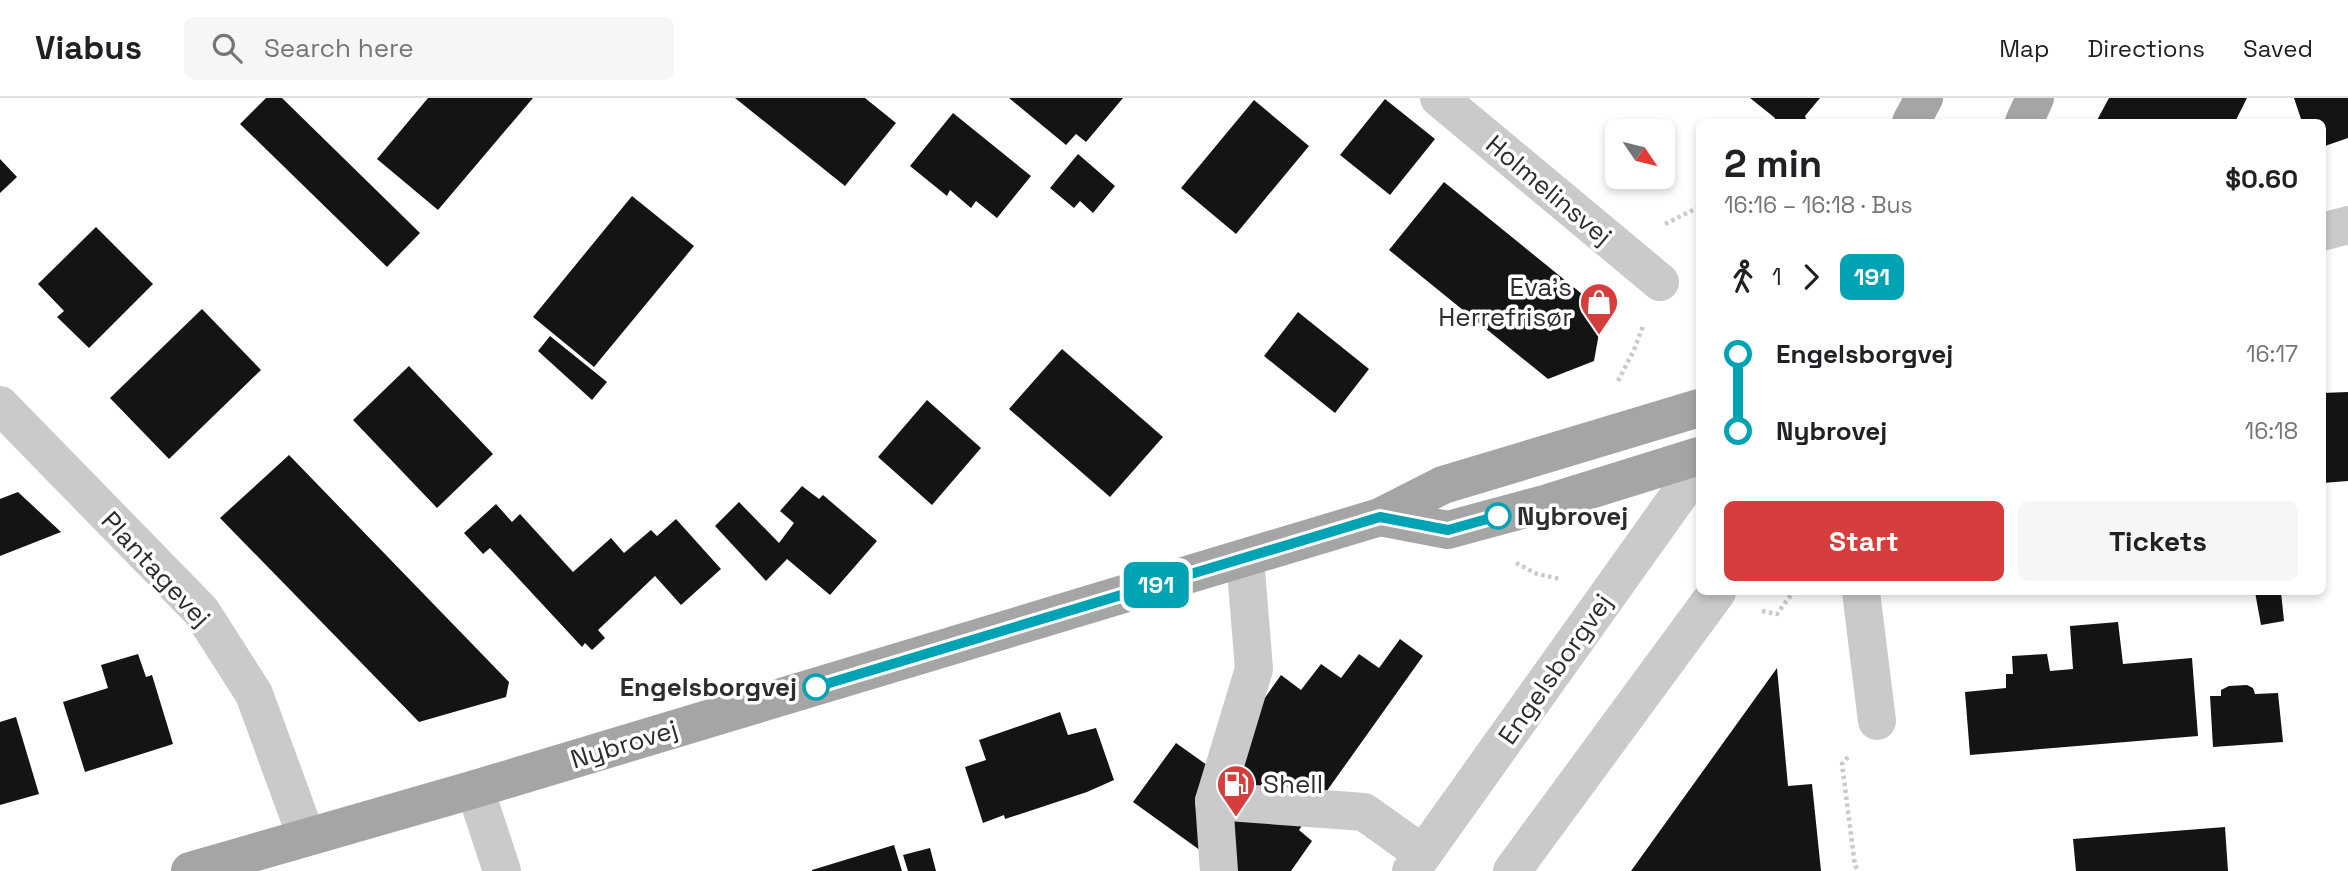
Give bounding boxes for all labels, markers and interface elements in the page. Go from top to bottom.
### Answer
search box [184,17,674,80]
text: Viabus [35,27,142,69]
icon: search [208,29,246,67]
text: Search here [264,31,414,65]
text: Map [1999,33,2049,64]
text: Directions [2087,33,2205,64]
text: Saved [2243,33,2313,64]
north arrow [1605,119,1675,189]
map controls [1605,119,1675,189]
street label: Holmelinsvej [1479,127,1619,253]
text: 2 min [1724,140,1822,188]
text: $0.60 [2225,162,2298,196]
text: 16:16 – 16:18 · Bus [1724,190,1913,220]
icon: walk [1724,258,1762,296]
icon: forward [1792,258,1830,296]
text: 191 [1854,261,1890,292]
text: 1 [1772,262,1782,292]
place label: Eva's Herrefrisør [1438,270,1572,334]
shop icon: Eva's Herrefrisør [1578,281,1620,336]
text: Engelsborgvej [1776,337,1953,371]
text: 16:17 [2246,339,2298,369]
text: Nybrovej [1776,414,1887,448]
text: 16:18 [2245,416,2298,446]
place label: Nybrovej [1517,499,1628,533]
button: Start [1724,501,2004,581]
button: Tickets [2018,501,2298,581]
marker: Nybrovej [1485,503,1511,529]
street label: Plantagevej [94,504,218,634]
line badge: 191 [1116,562,1196,608]
text: 191 [1138,569,1174,600]
street label: Engelsborgvej [1490,587,1620,751]
place label: Engelsborgvej [620,670,797,704]
marker: Engelsborgvej [803,674,829,700]
street label: Nybrovej [566,712,682,776]
fuel station icon: Shell [1215,763,1257,818]
place label: Shell [1263,767,1323,801]

